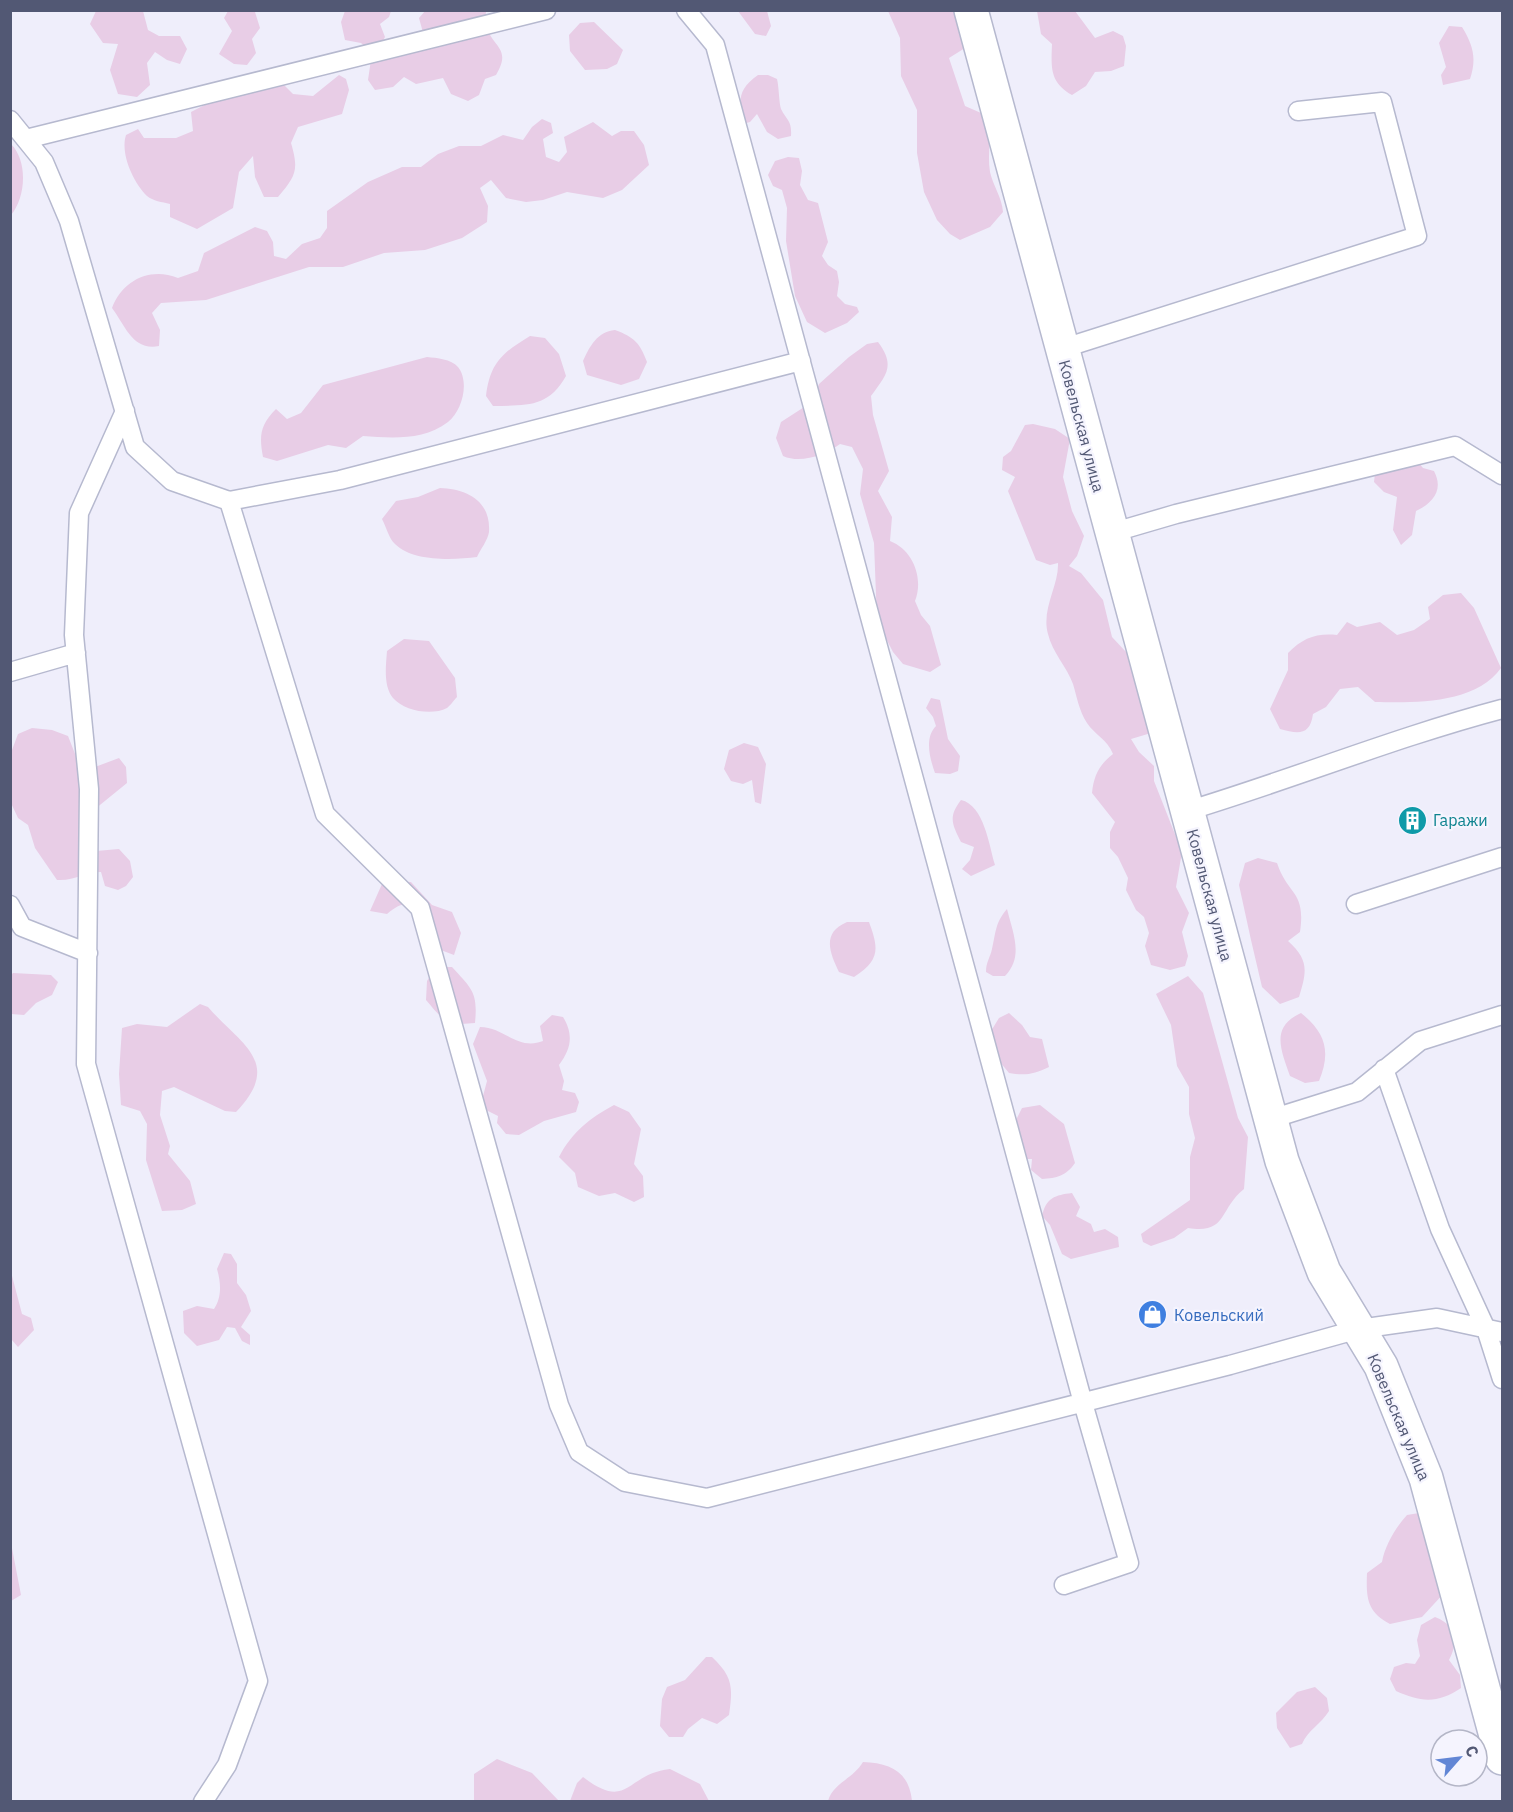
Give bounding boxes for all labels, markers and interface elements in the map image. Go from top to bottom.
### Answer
street label: Ковельская улица [1055,358,1109,495]
building icon: Гаражи [1396,804,1428,836]
place label: Гаражи [1433,810,1488,830]
street label: Ковельская улица [1183,827,1237,964]
shop icon: Ковельский [1137,1299,1169,1331]
place label: Ковельский [1174,1305,1264,1325]
street label: Ковельская улица [1363,1350,1435,1484]
north arrow [1429,1728,1489,1788]
text: С [1461,1742,1484,1760]

